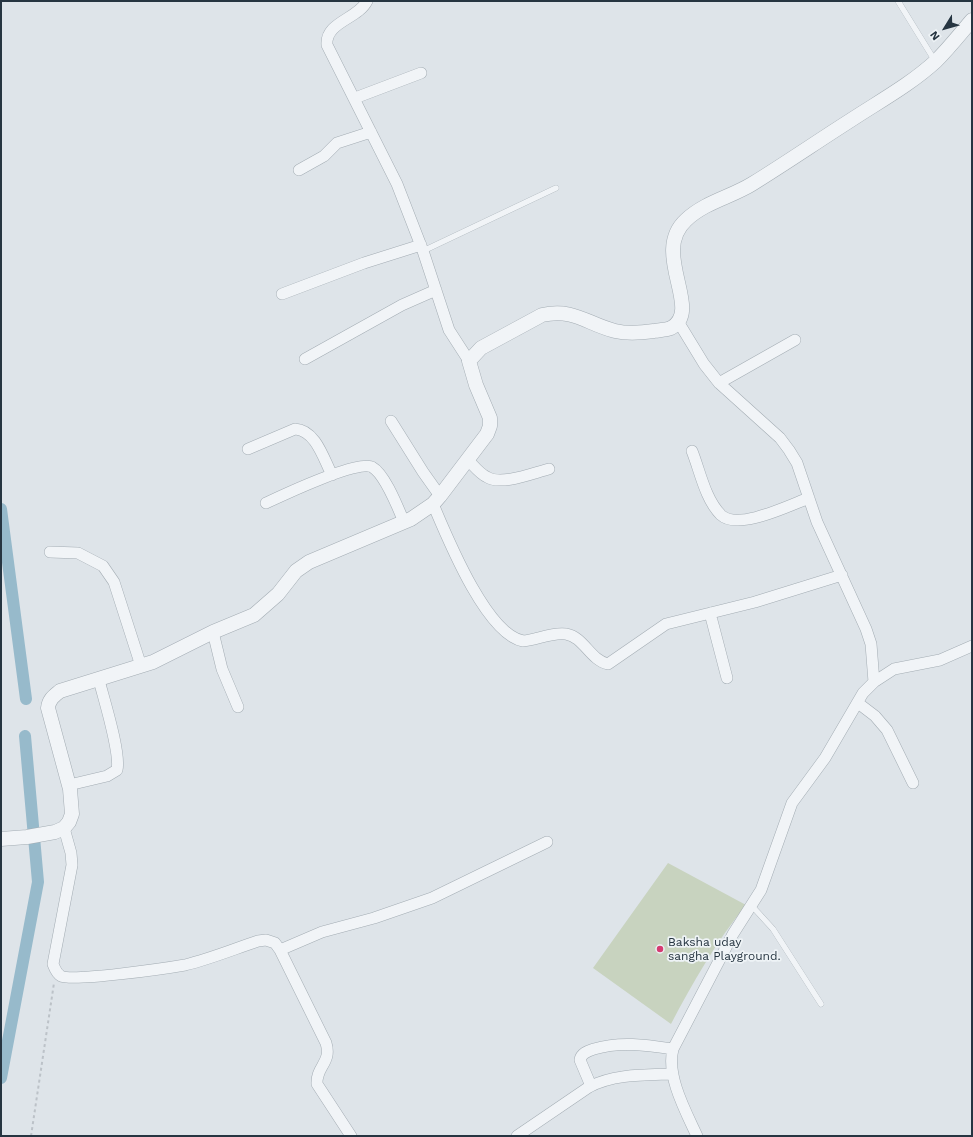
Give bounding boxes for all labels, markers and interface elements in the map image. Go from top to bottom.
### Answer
north arrow [925,8,965,48]
text: N [927,28,943,43]
place label: Baksha uday sangha Playground. [668,935,781,963]
marker: Baksha uday sangha Playground. [655,944,665,954]

